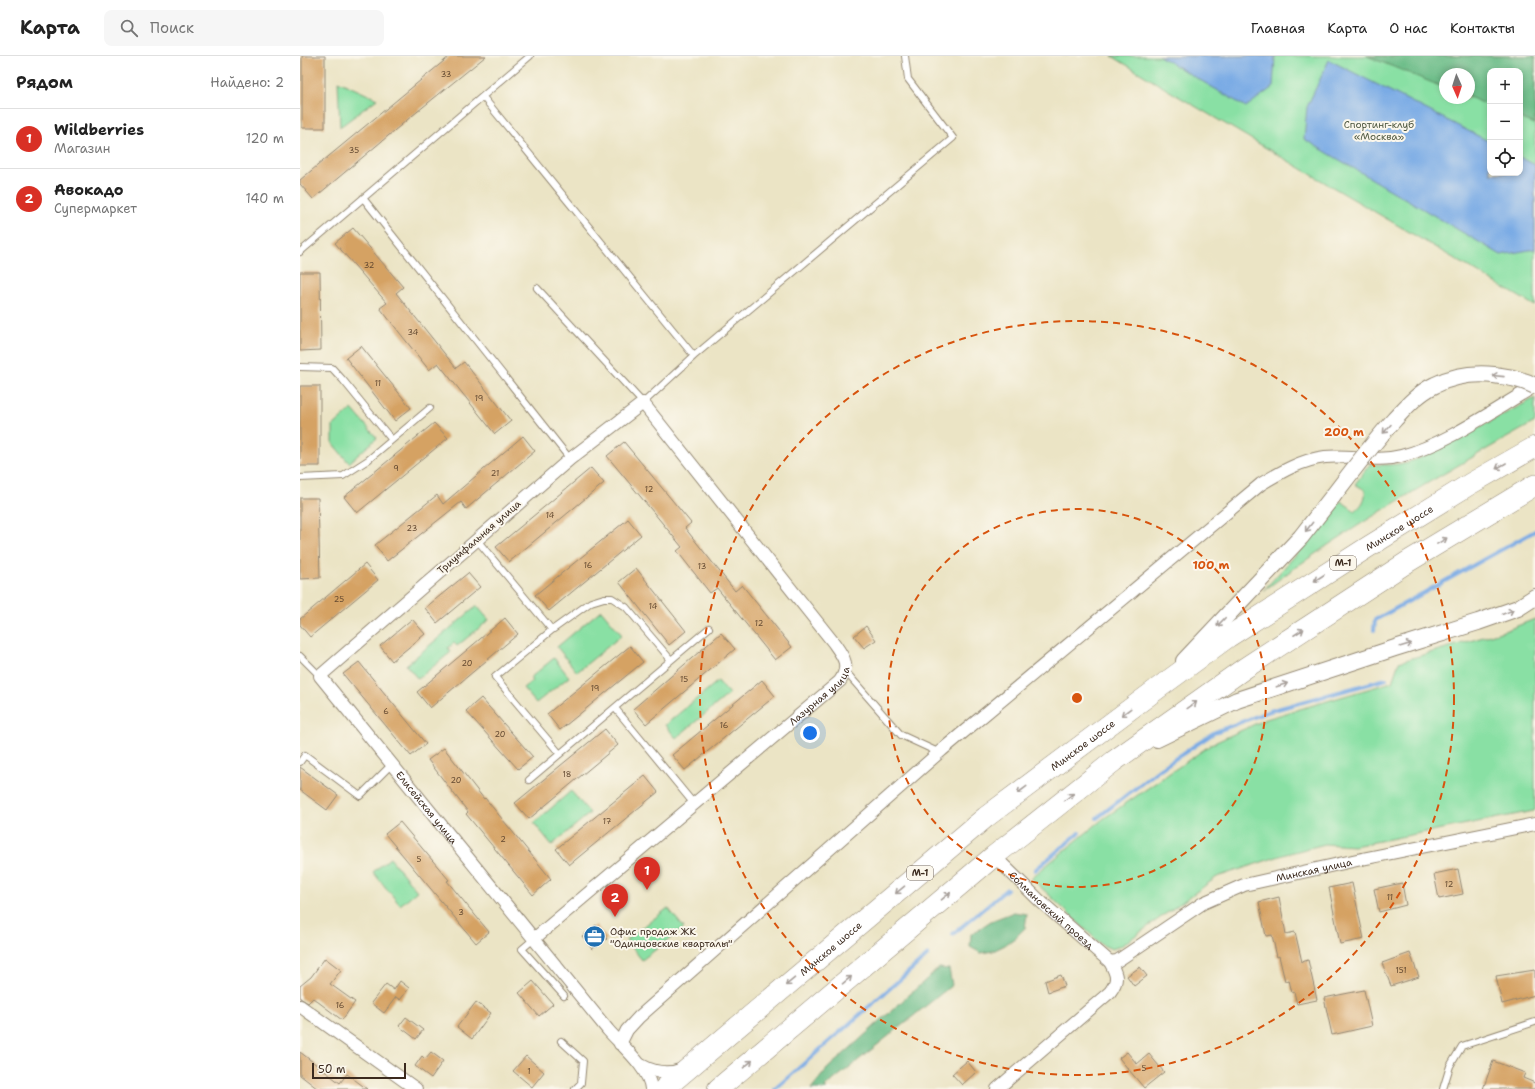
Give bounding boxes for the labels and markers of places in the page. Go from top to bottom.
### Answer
centre of rings [1070,691,1084,705]
pin: 1 [634,857,660,890]
pin: 2 [602,884,628,917]
office icon: Офис продаж ЖК "Одинцовские кварталы" [581,924,607,950]
place label: Офис продаж ЖК "Одинцовские кварталы" [610,925,733,950]

